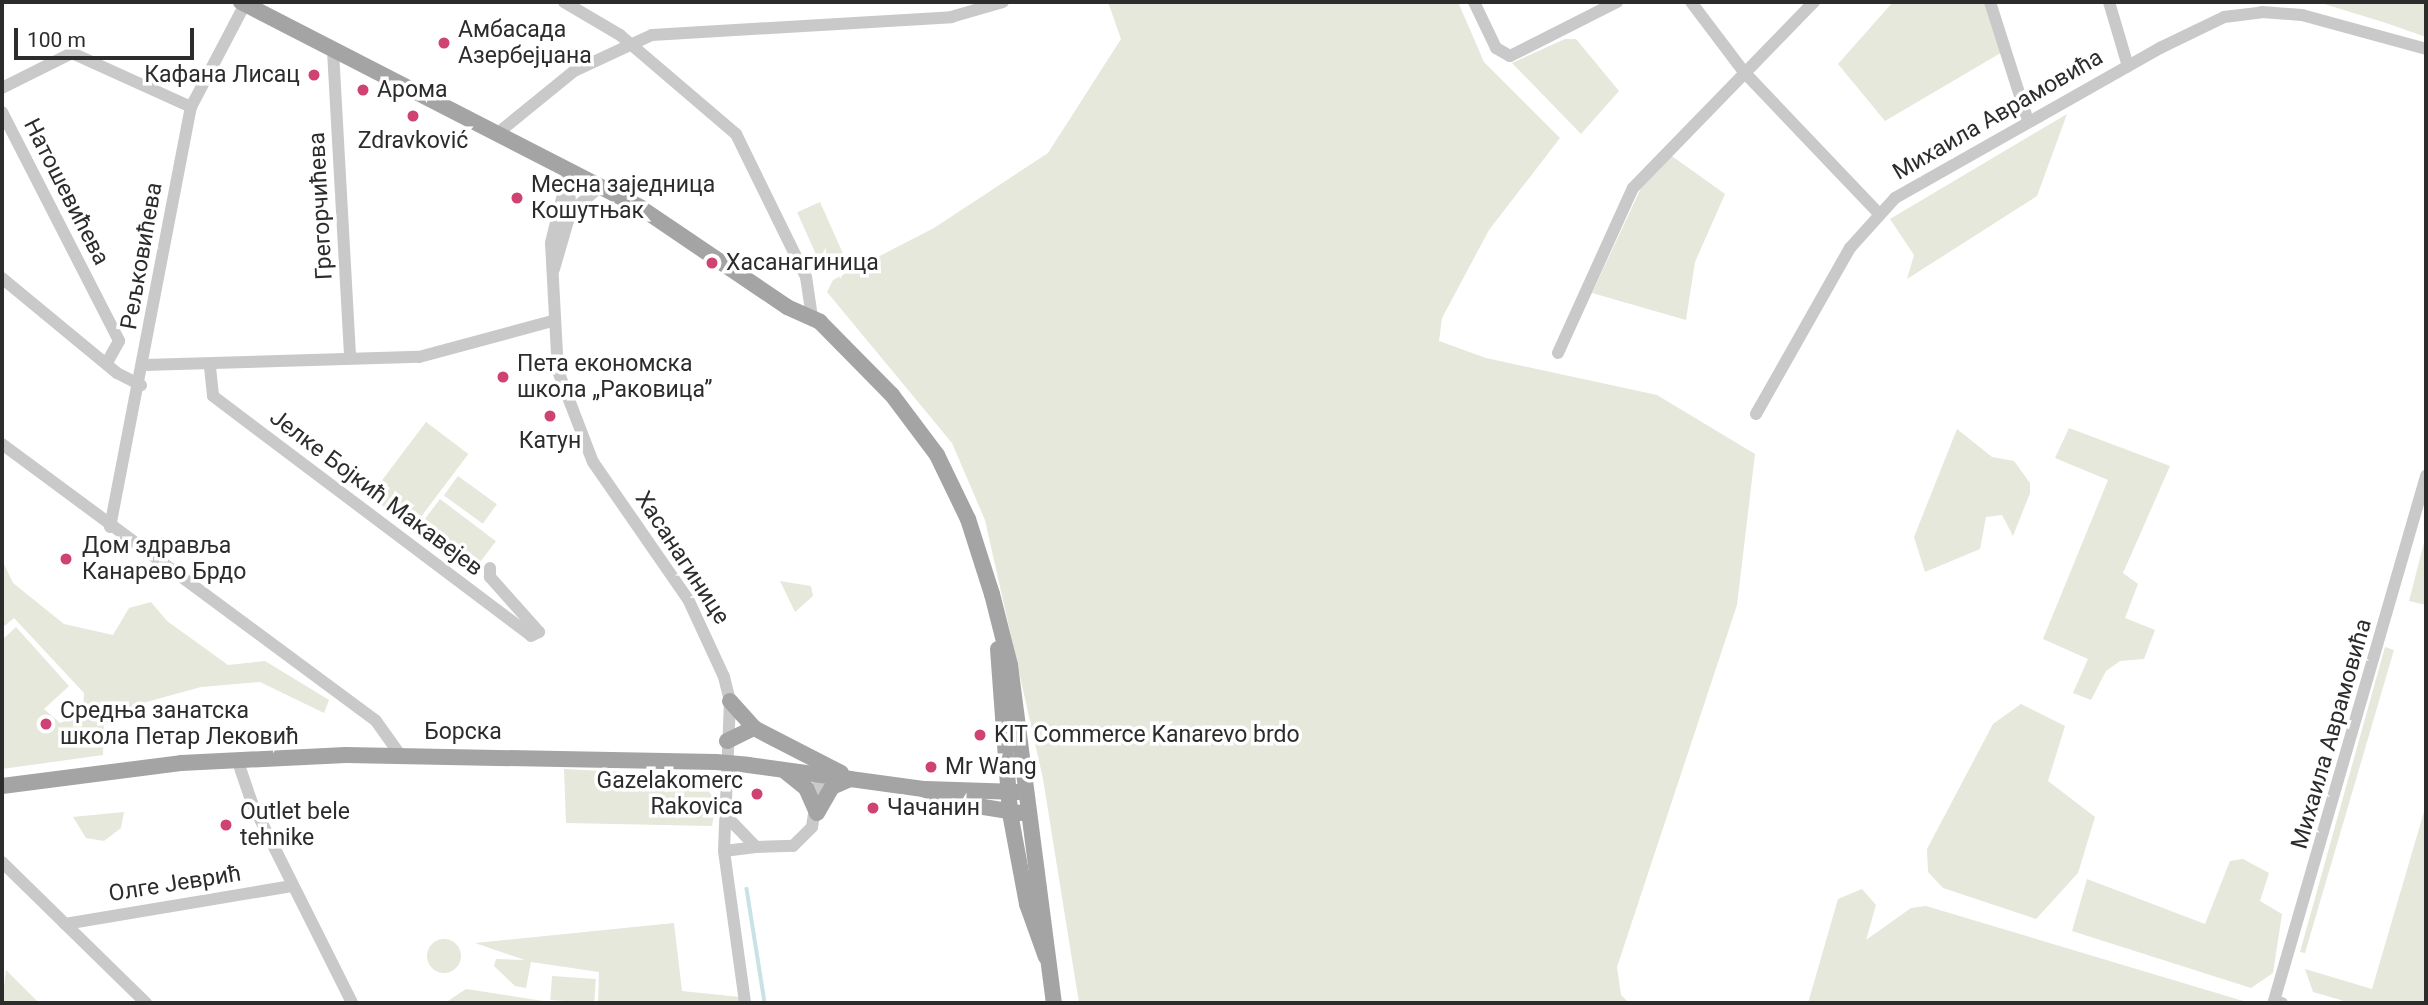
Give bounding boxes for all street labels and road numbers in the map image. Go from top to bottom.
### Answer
street label: Михаила Аврамовића [1888,44,2108,186]
street label: Натошевићева [17,114,115,270]
street label: Грегорчићева [303,132,339,280]
street label: Рељковићева [115,180,169,332]
street label: Јелке Бојкић Макавејев [264,404,488,582]
street label: Хасанагинице [629,487,735,629]
street label: Михаила Аврамовића [2286,616,2378,852]
street label: Борска [424,718,502,746]
street label: Олге Јеврић [107,860,243,908]

